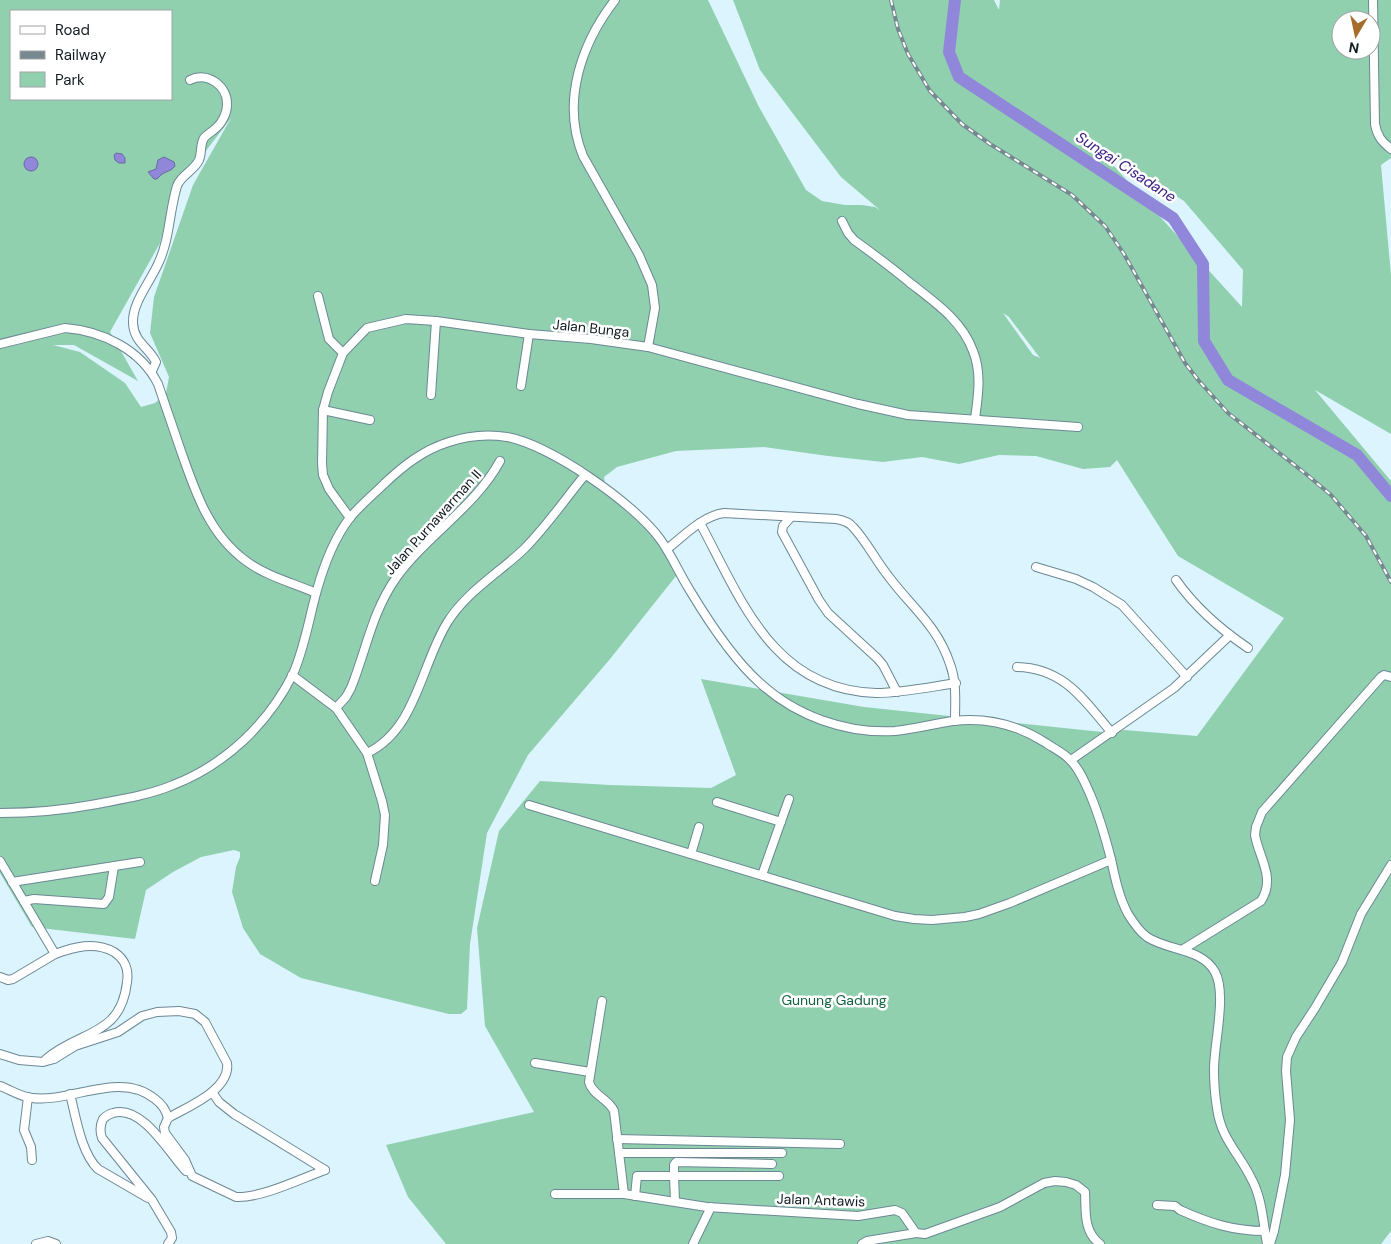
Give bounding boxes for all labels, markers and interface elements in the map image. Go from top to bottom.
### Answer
legend [10,10,172,100]
north arrow [1331,10,1381,60]
text: Road [55,20,90,40]
text: N [1348,38,1360,58]
text: Railway [55,45,107,65]
text: Park [55,70,85,90]
water label: Sungai Cisadane [1072,127,1180,207]
street label: Jalan Bunga [552,315,630,341]
street label: Jalan Purnawarman II [381,466,485,578]
park label: Gunung Gadung [781,991,887,1009]
street label: Jalan Antawis [776,1189,866,1211]

